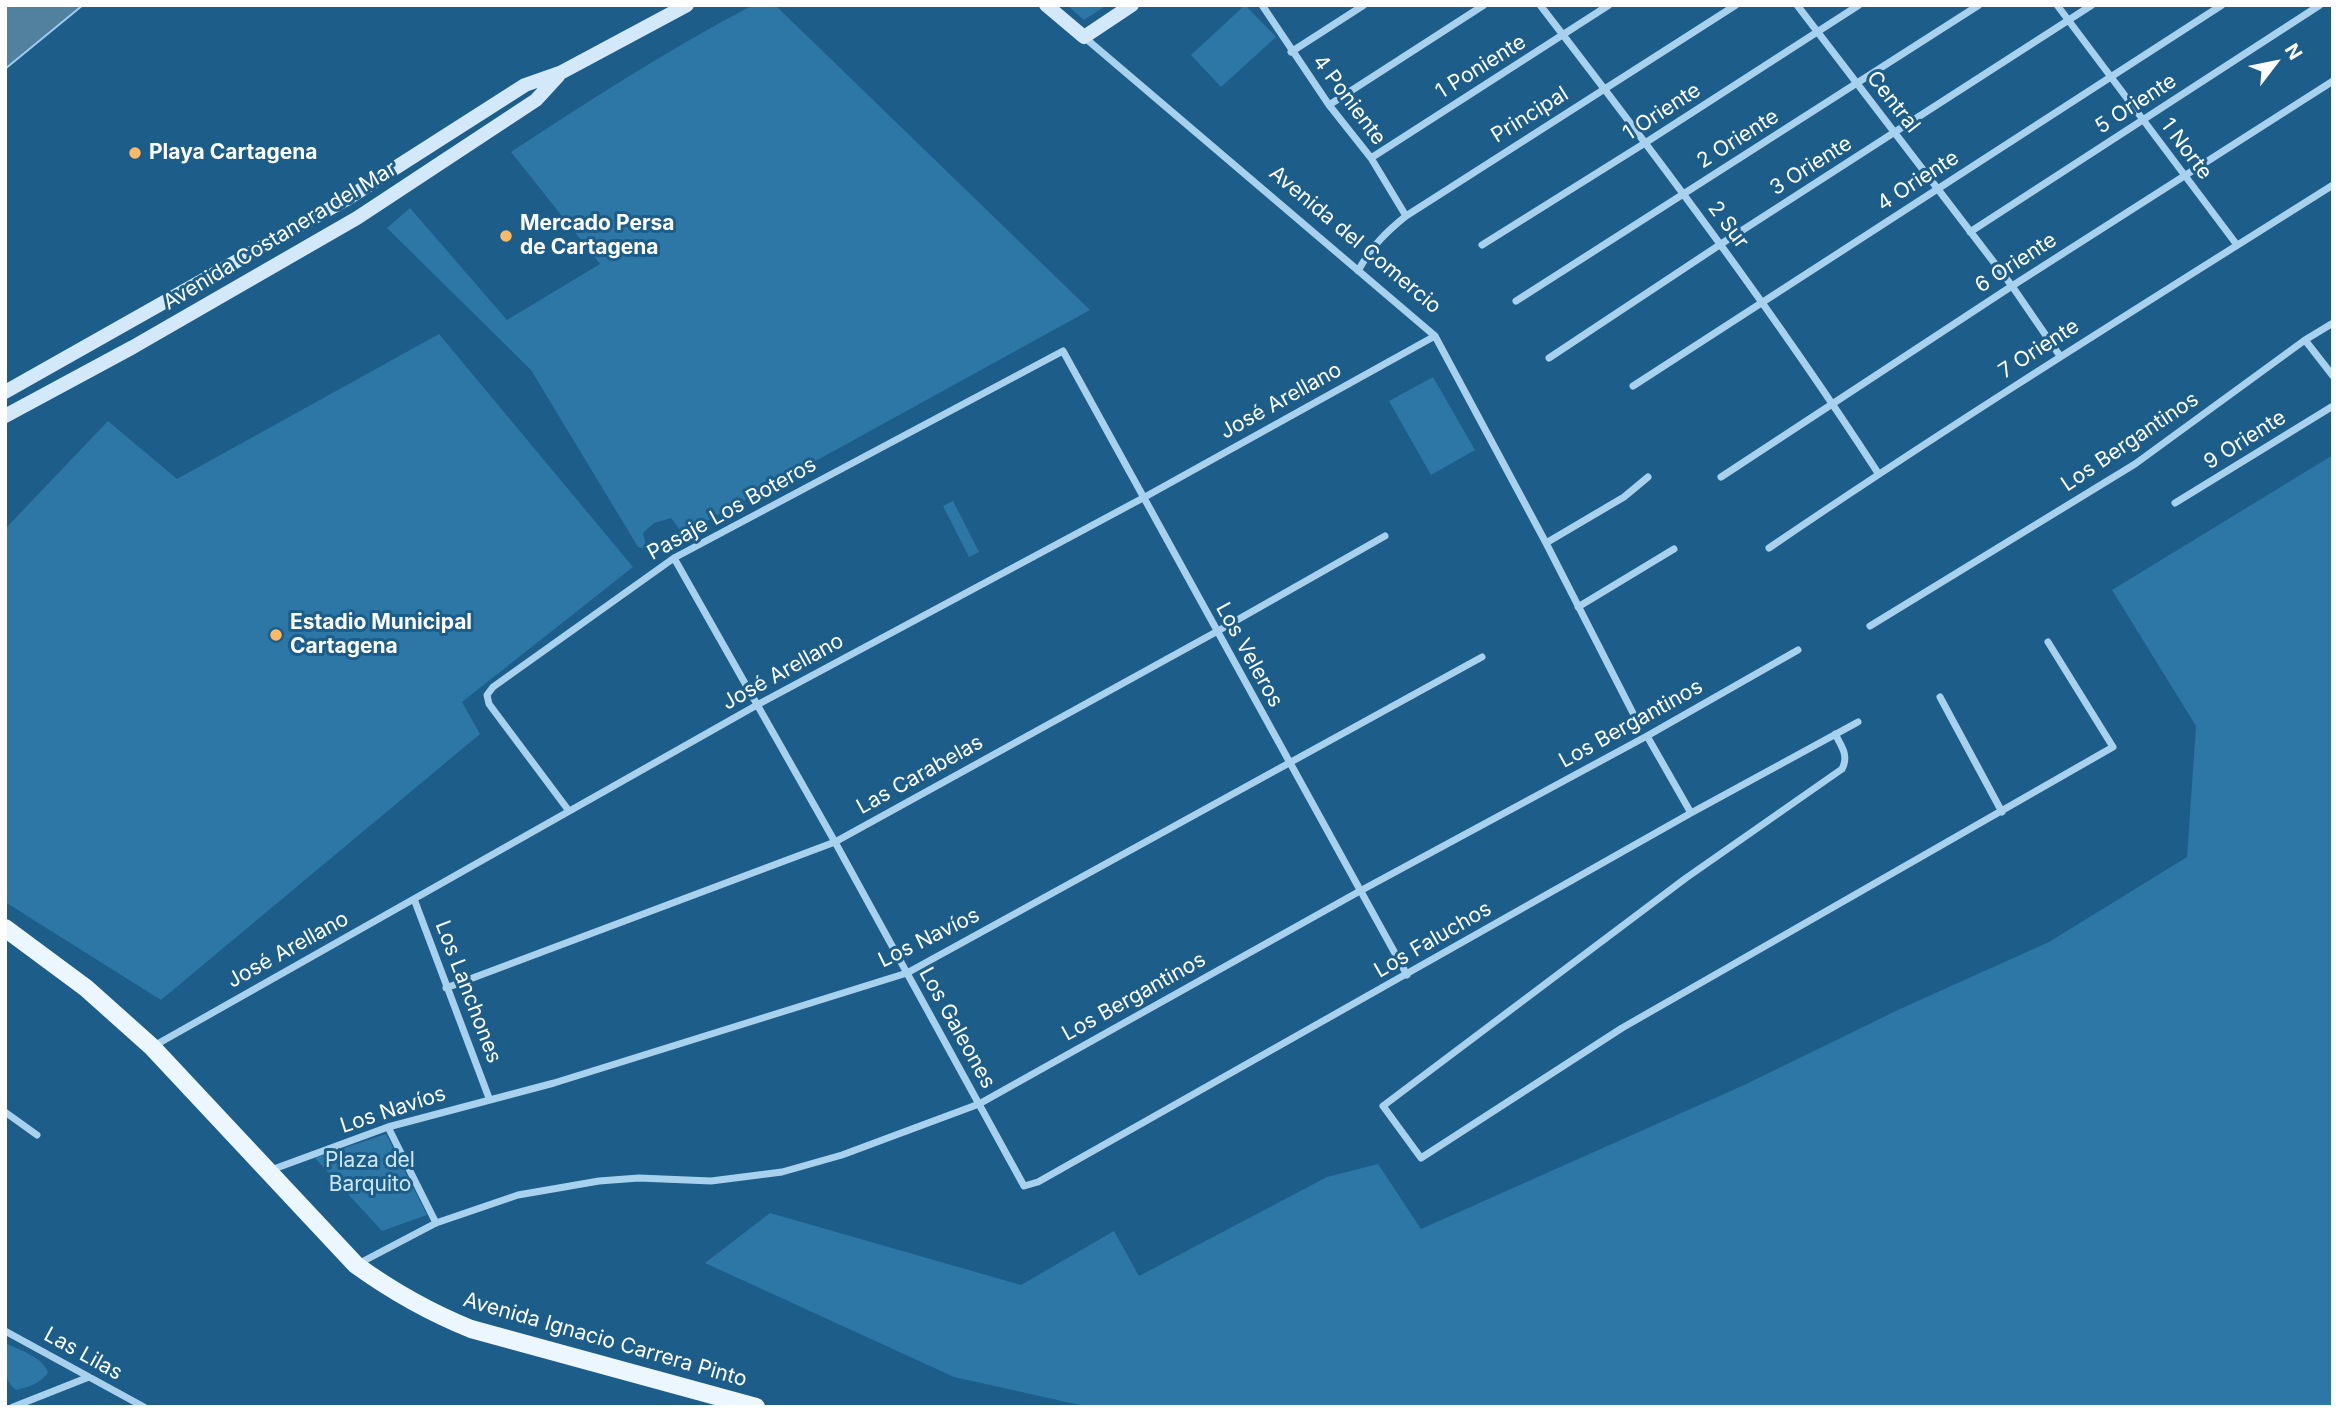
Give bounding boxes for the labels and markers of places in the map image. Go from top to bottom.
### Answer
place label: Playa Cartagena [149,140,317,166]
marker: Playa Cartagena [127,145,143,161]
place label: Mercado Persa de Cartagena [520,211,674,261]
marker: Mercado Persa de Cartagena [498,228,514,244]
place label: Estadio Municipal Cartagena [290,610,472,660]
marker: Estadio Municipal Cartagena [268,627,284,643]

